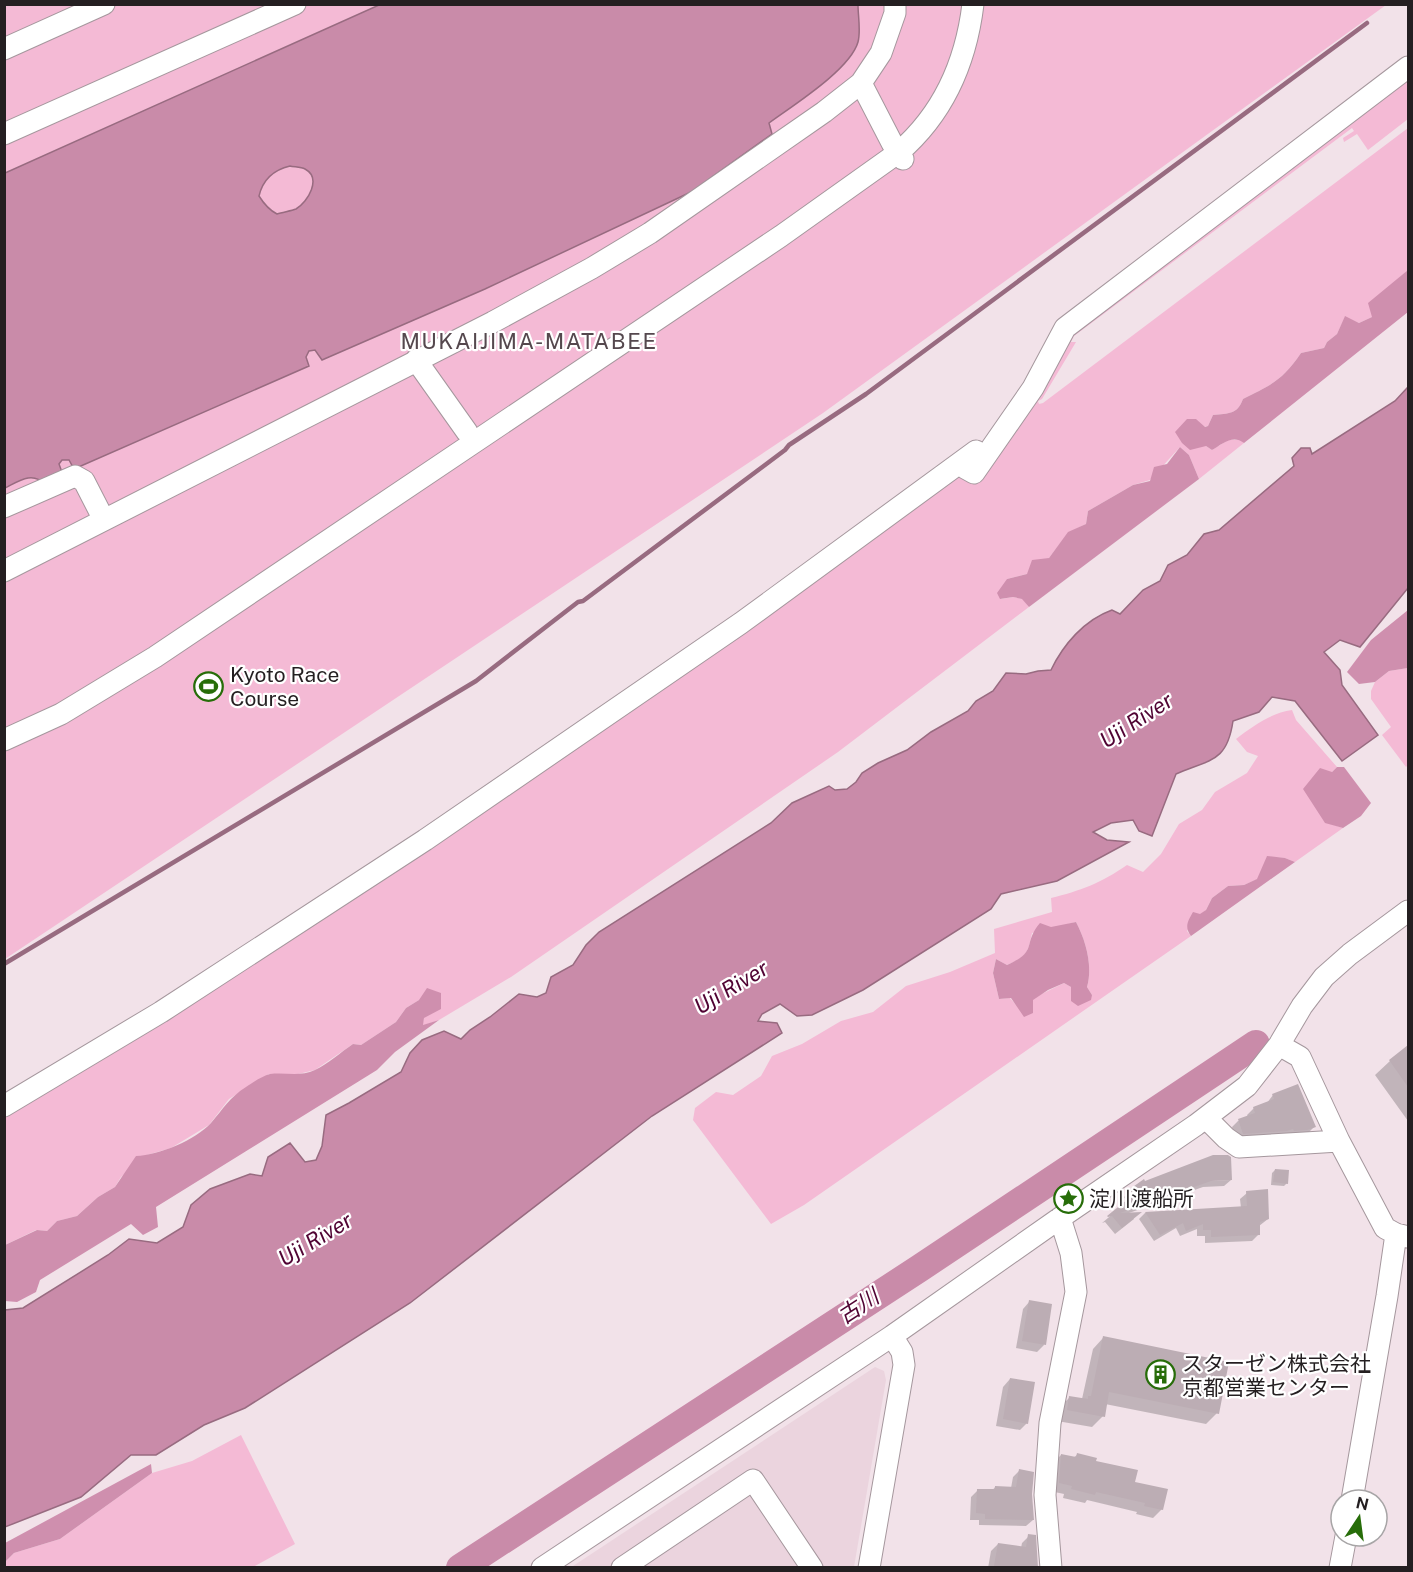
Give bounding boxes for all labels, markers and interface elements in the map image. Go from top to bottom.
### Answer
district label: MUKAIJIMA-MATABEE [400,328,658,354]
place label: Kyoto Race Course [230,662,339,711]
sports icon: Kyoto Race Course [193,670,225,702]
water label: Uji River [1095,686,1178,753]
water label: Uji River [689,954,773,1019]
place icon: 淀川渡船所 [1052,1182,1084,1214]
place label: 淀川渡船所 [1089,1186,1194,1211]
water label: Uji River [273,1206,357,1271]
water label: 古川 [832,1282,885,1329]
place label: スターゼン株式会社 京都営業センター [1182,1351,1371,1400]
building icon: スターゼン株式会社 京都営業センター [1145,1359,1177,1391]
north arrow [1329,1488,1389,1548]
text: N [1354,1493,1370,1515]

